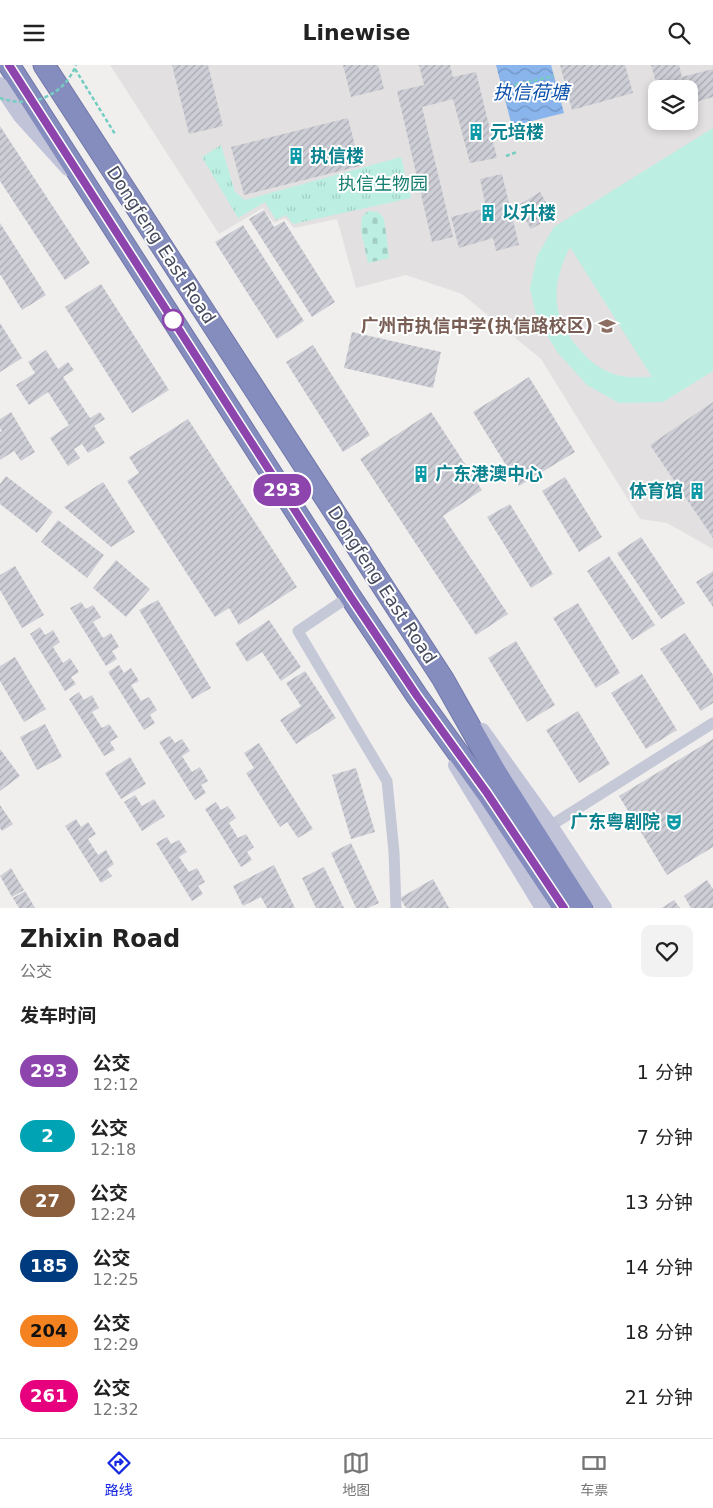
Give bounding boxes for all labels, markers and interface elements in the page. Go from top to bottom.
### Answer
icon: menu [20,19,48,47]
icon: search [665,19,693,47]
text: Linewise [302,20,411,45]
map controls [648,80,698,130]
button: layers [648,80,698,130]
water label: 执信荷塘 [493,81,572,103]
place label: 元培楼 [490,121,544,142]
building icon: 元培楼 [466,122,486,142]
place label: 执信楼 [310,145,364,166]
building icon: 执信楼 [286,146,306,166]
street label: Dongfeng East Road [103,162,220,327]
park label: 执信生物园 [338,173,428,194]
place label: 以升楼 [502,202,556,223]
building icon: 以升楼 [478,203,498,223]
unlabelled marker [162,309,184,331]
place label: 广州市执信中学(执信路校区) [361,315,593,336]
school or university icon: 广州市执信中学(执信路校区) [597,316,617,336]
place label: 广东港澳中心 [435,463,543,484]
building icon: 广东港澳中心 [411,464,431,484]
line badge: 293 [253,474,311,506]
text: 293 [263,479,301,500]
place label: 体育馆 [629,480,683,501]
building icon: 体育馆 [687,481,707,501]
street label: Dongfeng East Road [324,502,441,667]
place label: 广东粤剧院 [570,811,660,832]
theatre icon: 广东粤剧院 [664,812,684,832]
text: Zhixin Road [20,925,180,953]
button: heart [641,925,693,977]
text: 公交 [20,962,52,981]
text: 发车时间 [20,1004,96,1026]
text: 公交 [93,1052,131,1074]
text: 293 [30,1060,68,1081]
text: 1 分钟 [637,1061,693,1083]
text: 12:12 [93,1075,139,1094]
text: 公交 [90,1117,128,1139]
text: 2 [41,1125,54,1146]
text: 7 分钟 [637,1126,693,1148]
text: 12:18 [90,1140,136,1159]
text: 公交 [90,1182,128,1204]
text: 27 [35,1190,60,1211]
text: 13 分钟 [625,1191,693,1213]
text: 12:24 [90,1205,136,1224]
text: 公交 [93,1247,131,1269]
text: 185 [30,1255,68,1276]
text: 14 分钟 [625,1256,693,1278]
text: 12:25 [93,1270,139,1289]
text: 公交 [93,1312,131,1334]
text: 204 [30,1320,68,1341]
text: 18 分钟 [625,1321,693,1343]
text: 12:29 [93,1335,139,1354]
text: 公交 [93,1377,131,1399]
text: 261 [30,1385,68,1406]
text: 21 分钟 [625,1386,693,1408]
text: 12:32 [93,1400,139,1419]
tab: 路线 [105,1449,133,1499]
tab: 地图 [342,1449,370,1499]
tab: 车票 [580,1449,608,1499]

